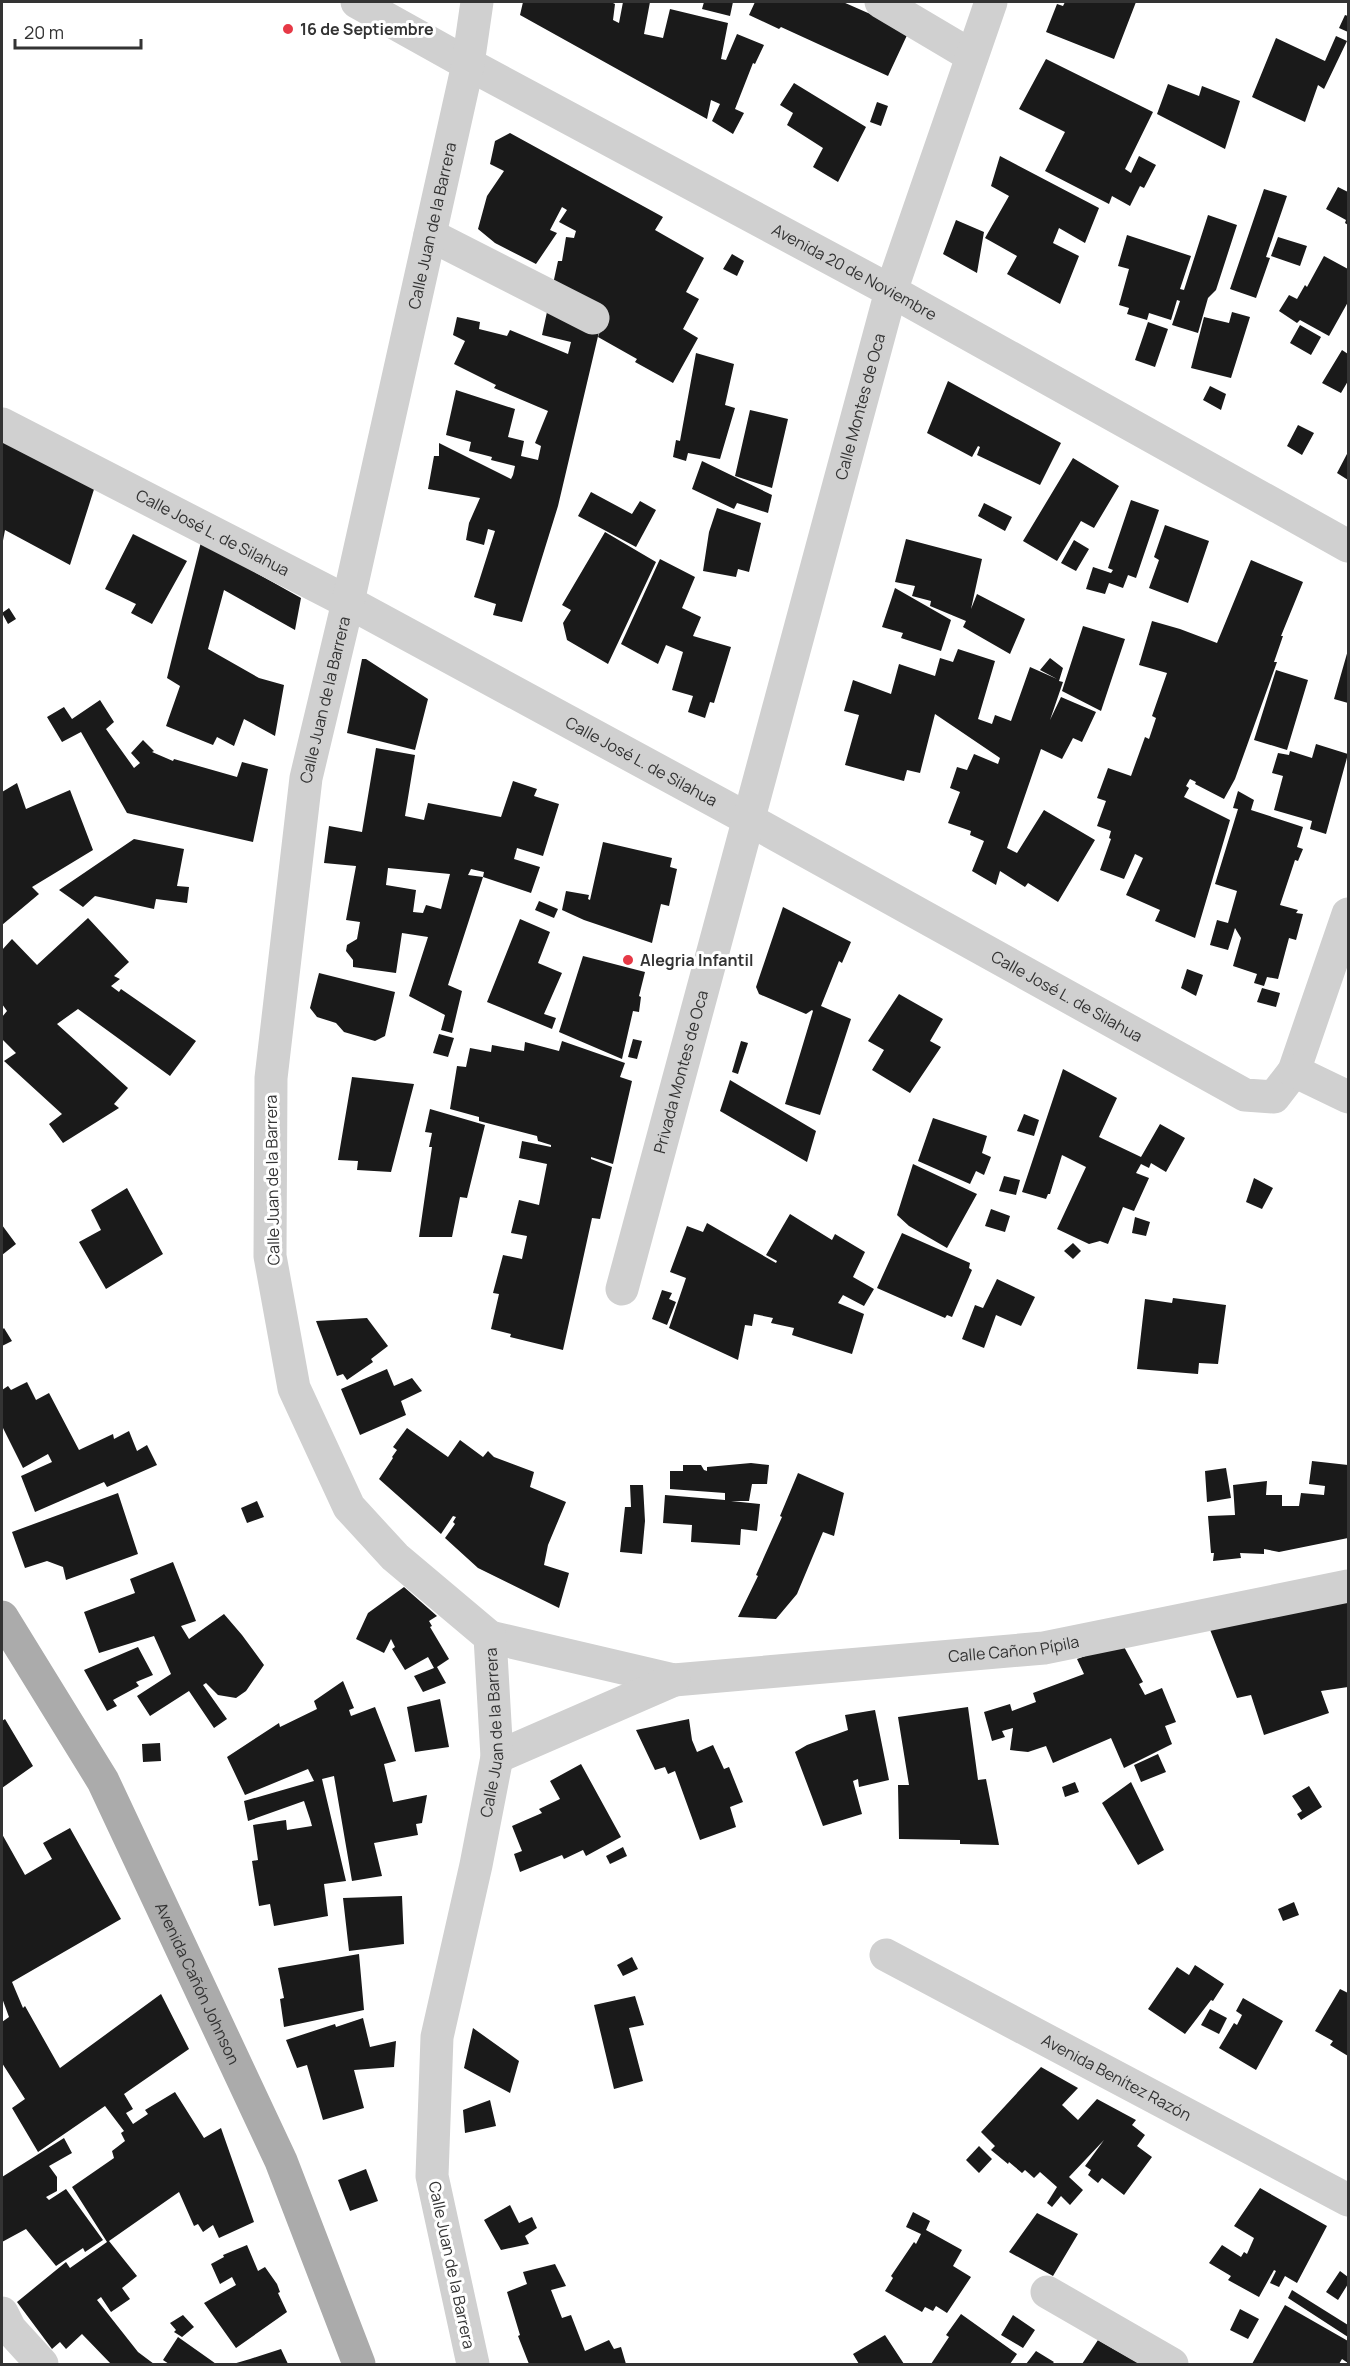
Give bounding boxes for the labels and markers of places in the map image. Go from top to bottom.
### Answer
place label: 16 de Septiembre [300,18,434,40]
marker: 16 de Septiembre [281,22,295,36]
place label: Alegria Infantil [640,949,753,971]
marker: Alegria Infantil [621,953,635,967]

